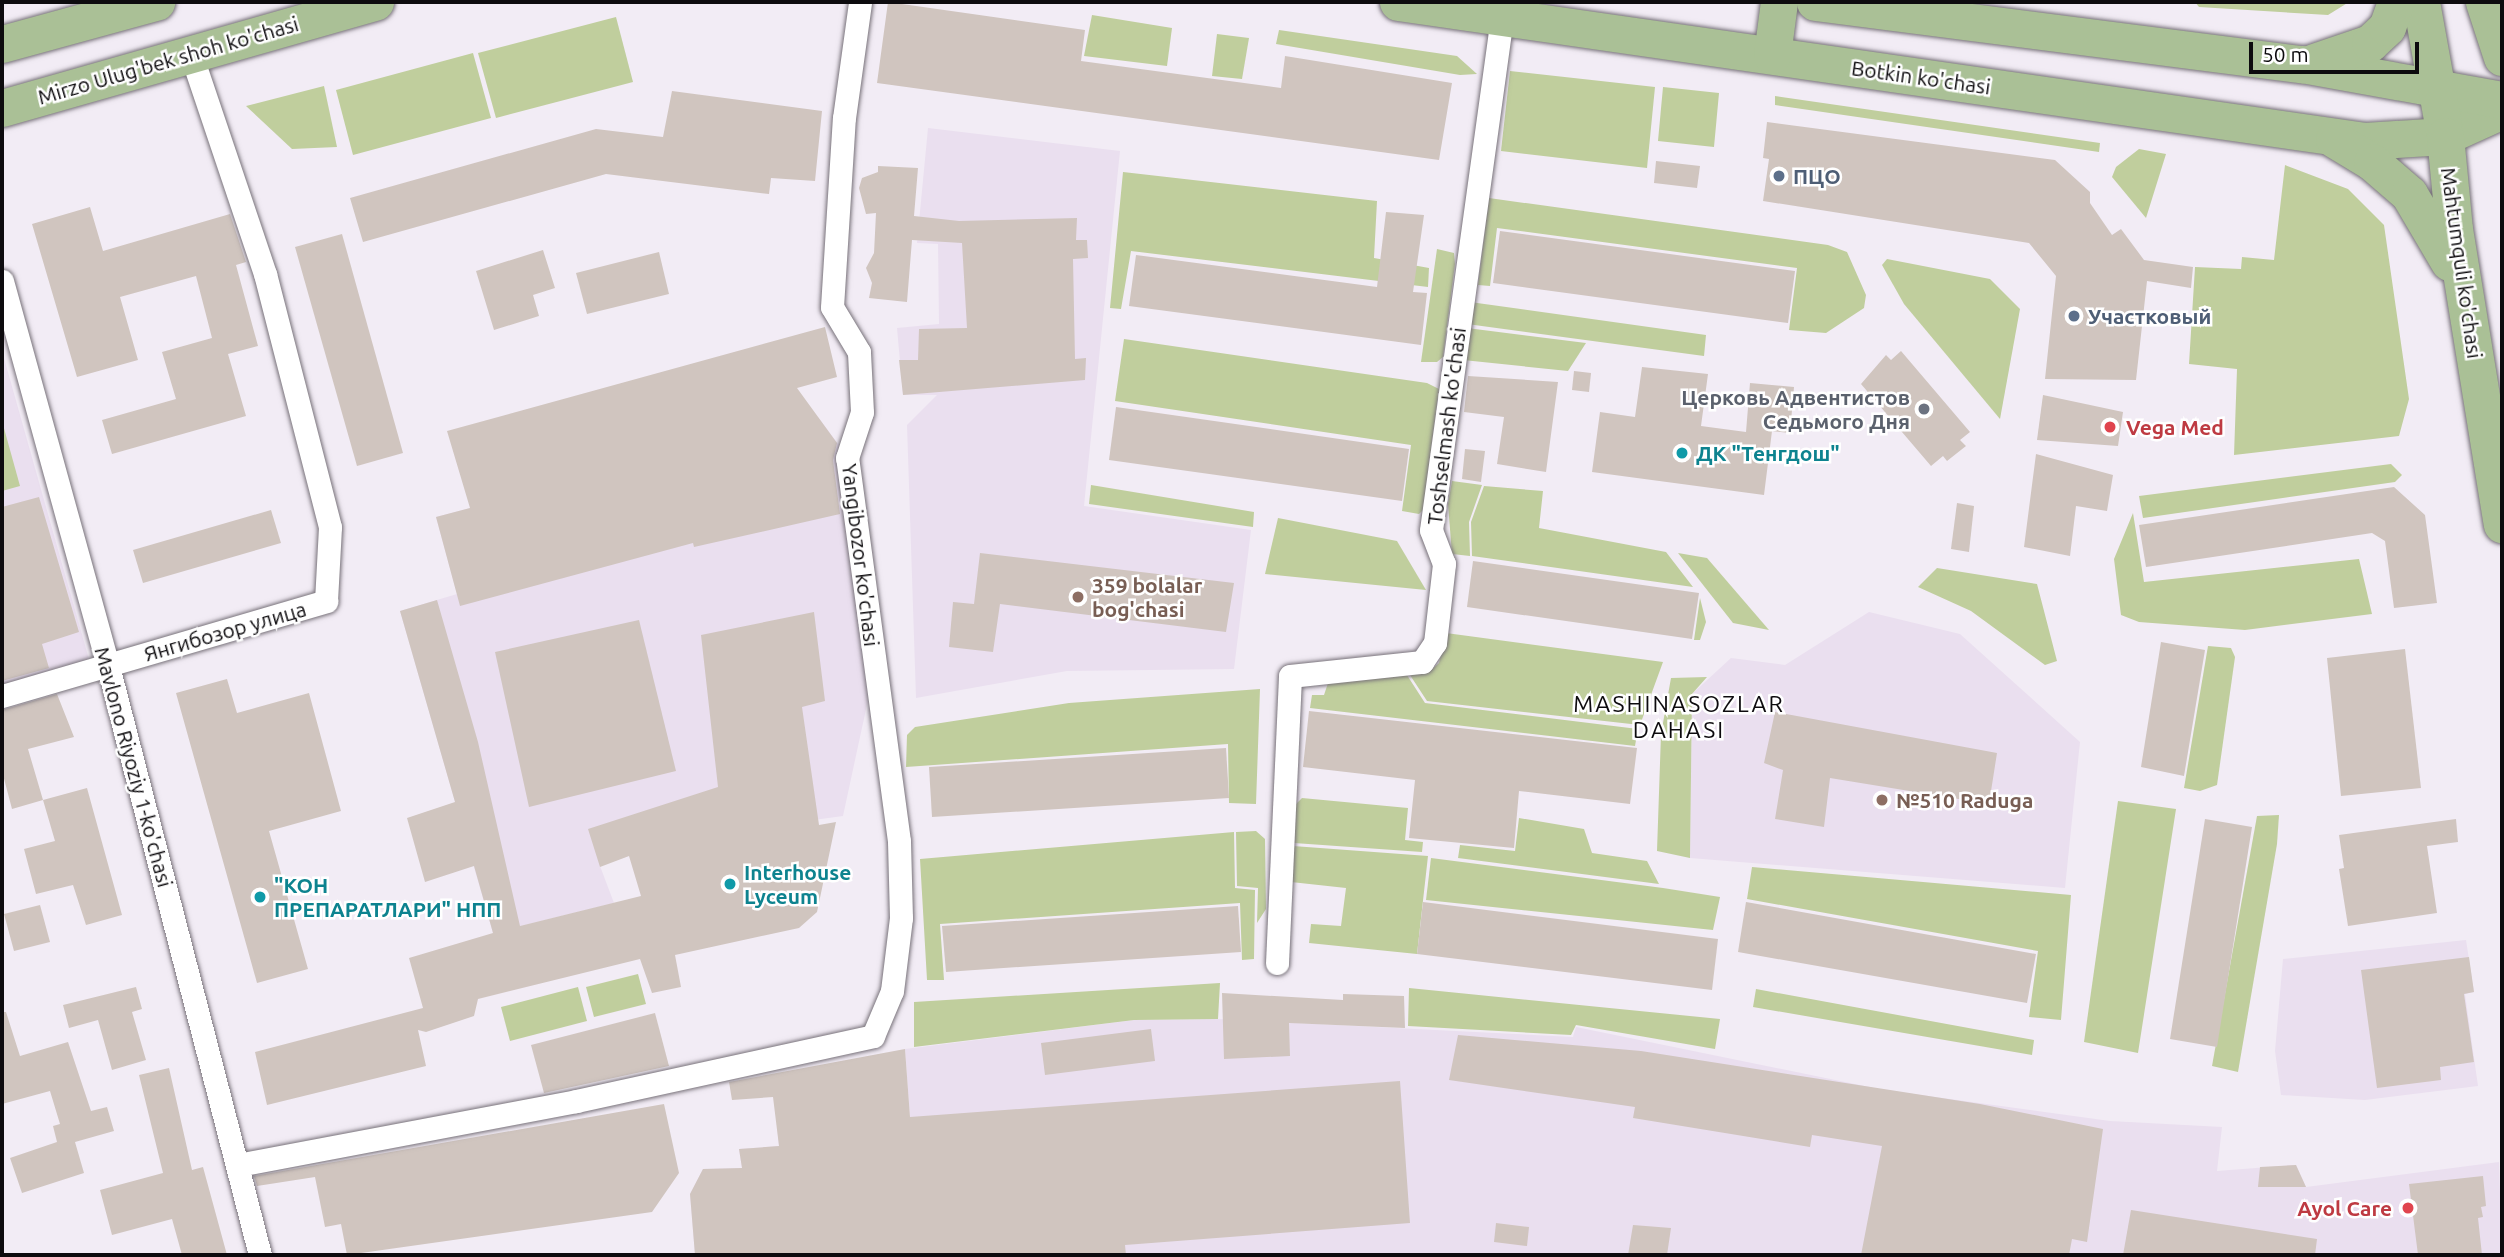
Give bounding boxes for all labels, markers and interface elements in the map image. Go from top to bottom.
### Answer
street label: Mirzo Ulug'bek shoh ko'chasi [35,11,301,109]
scale bar [2252,28,2422,72]
text: 50 m [2262,42,2309,66]
street label: Botkin ko'chasi [1850,55,1992,99]
place label: ПЦО [1793,163,1841,189]
street label: Mahtumquli ko'chasi [2436,166,2488,360]
marker: ПЦО [1771,168,1787,184]
place label: Участковый [2088,303,2211,329]
marker: Участковый [2066,308,2082,324]
street label: Toshselmash ko'chasi [1421,326,1471,526]
place label: Церковь Адвентистов Седьмого Дня [1681,384,1910,434]
marker: Церковь Адвентистов Седьмого Дня [1916,401,1932,417]
place label: Vega Med [2126,414,2224,440]
marker: Vega Med [2100,417,2120,437]
place label: ДК "Тенгдош" [1696,440,1840,466]
marker: ДК "Тенгдош" [1674,445,1690,461]
street label: Yangibozor ko'chasi [837,462,885,648]
place label: 359 bolalar bog'chasi [1092,572,1202,622]
marker: 359 bolalar bog'chasi [1070,589,1086,605]
street label: Янгибозор улица [141,596,309,666]
street label: Mavlono Riyoziy 1-ko'chasi [90,644,178,890]
district label: MASHINASOZLAR DAHASI [1575,690,1783,744]
place label: №510 Raduga [1896,787,2033,813]
marker: №510 Raduga [1874,792,1890,808]
place label: Interhouse Lyceum [744,859,851,909]
place label: "КОН ПРЕПАРАТЛАРИ" НПП [274,872,501,922]
marker: Interhouse Lyceum [722,876,738,892]
marker: "КОН ПРЕПАРАТЛАРИ" НПП [252,889,268,905]
place label: Ayol Care [2297,1195,2392,1221]
marker: Ayol Care [2398,1198,2418,1218]

